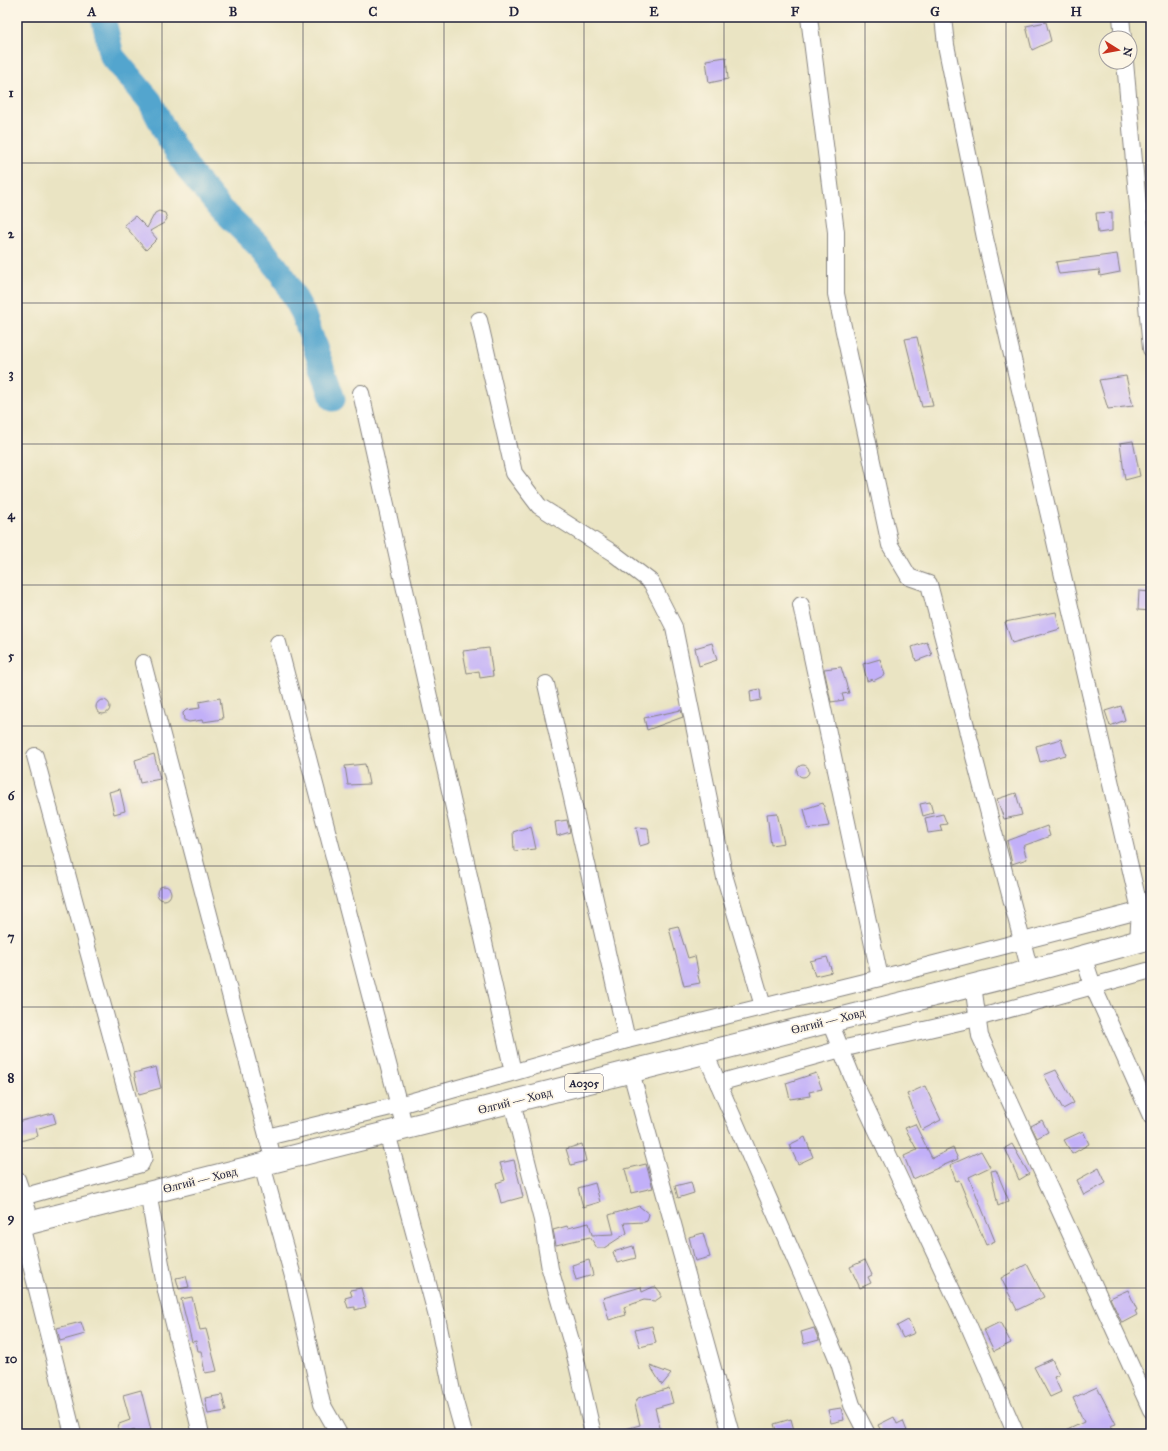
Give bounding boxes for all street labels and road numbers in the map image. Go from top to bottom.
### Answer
street label: Өлгий — Ховд [790,1005,866,1037]
road number: A0305 [565,1074,603,1092]
street label: Өлгий — Ховд [477,1085,553,1117]
street label: Өлгий — Ховд [162,1164,238,1196]

